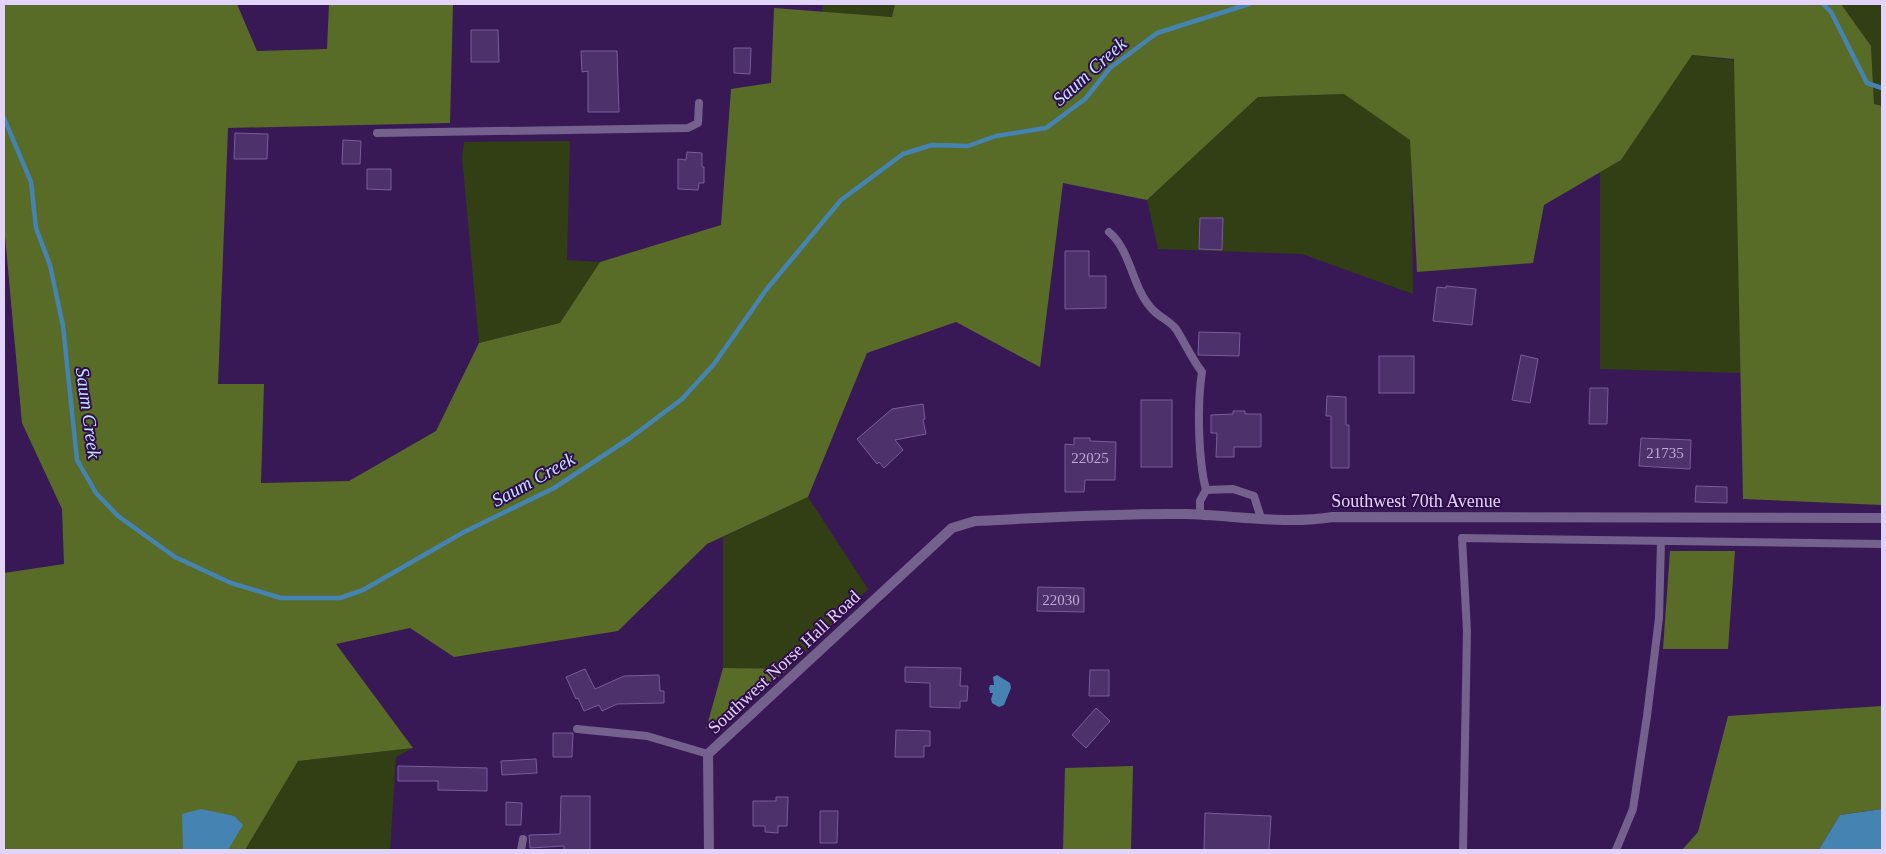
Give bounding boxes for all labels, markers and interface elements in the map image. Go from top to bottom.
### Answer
water label: Saum Creek [1048,33,1131,110]
water label: Saum Creek [72,366,105,460]
house number: 21735 [1646,445,1684,461]
water label: Saum Creek [488,448,579,511]
house number: 22025 [1071,450,1109,466]
street label: Southwest 70th Avenue [1331,491,1501,511]
street label: Southwest Norse Hall Road [704,586,864,738]
house number: 22030 [1042,592,1080,608]

